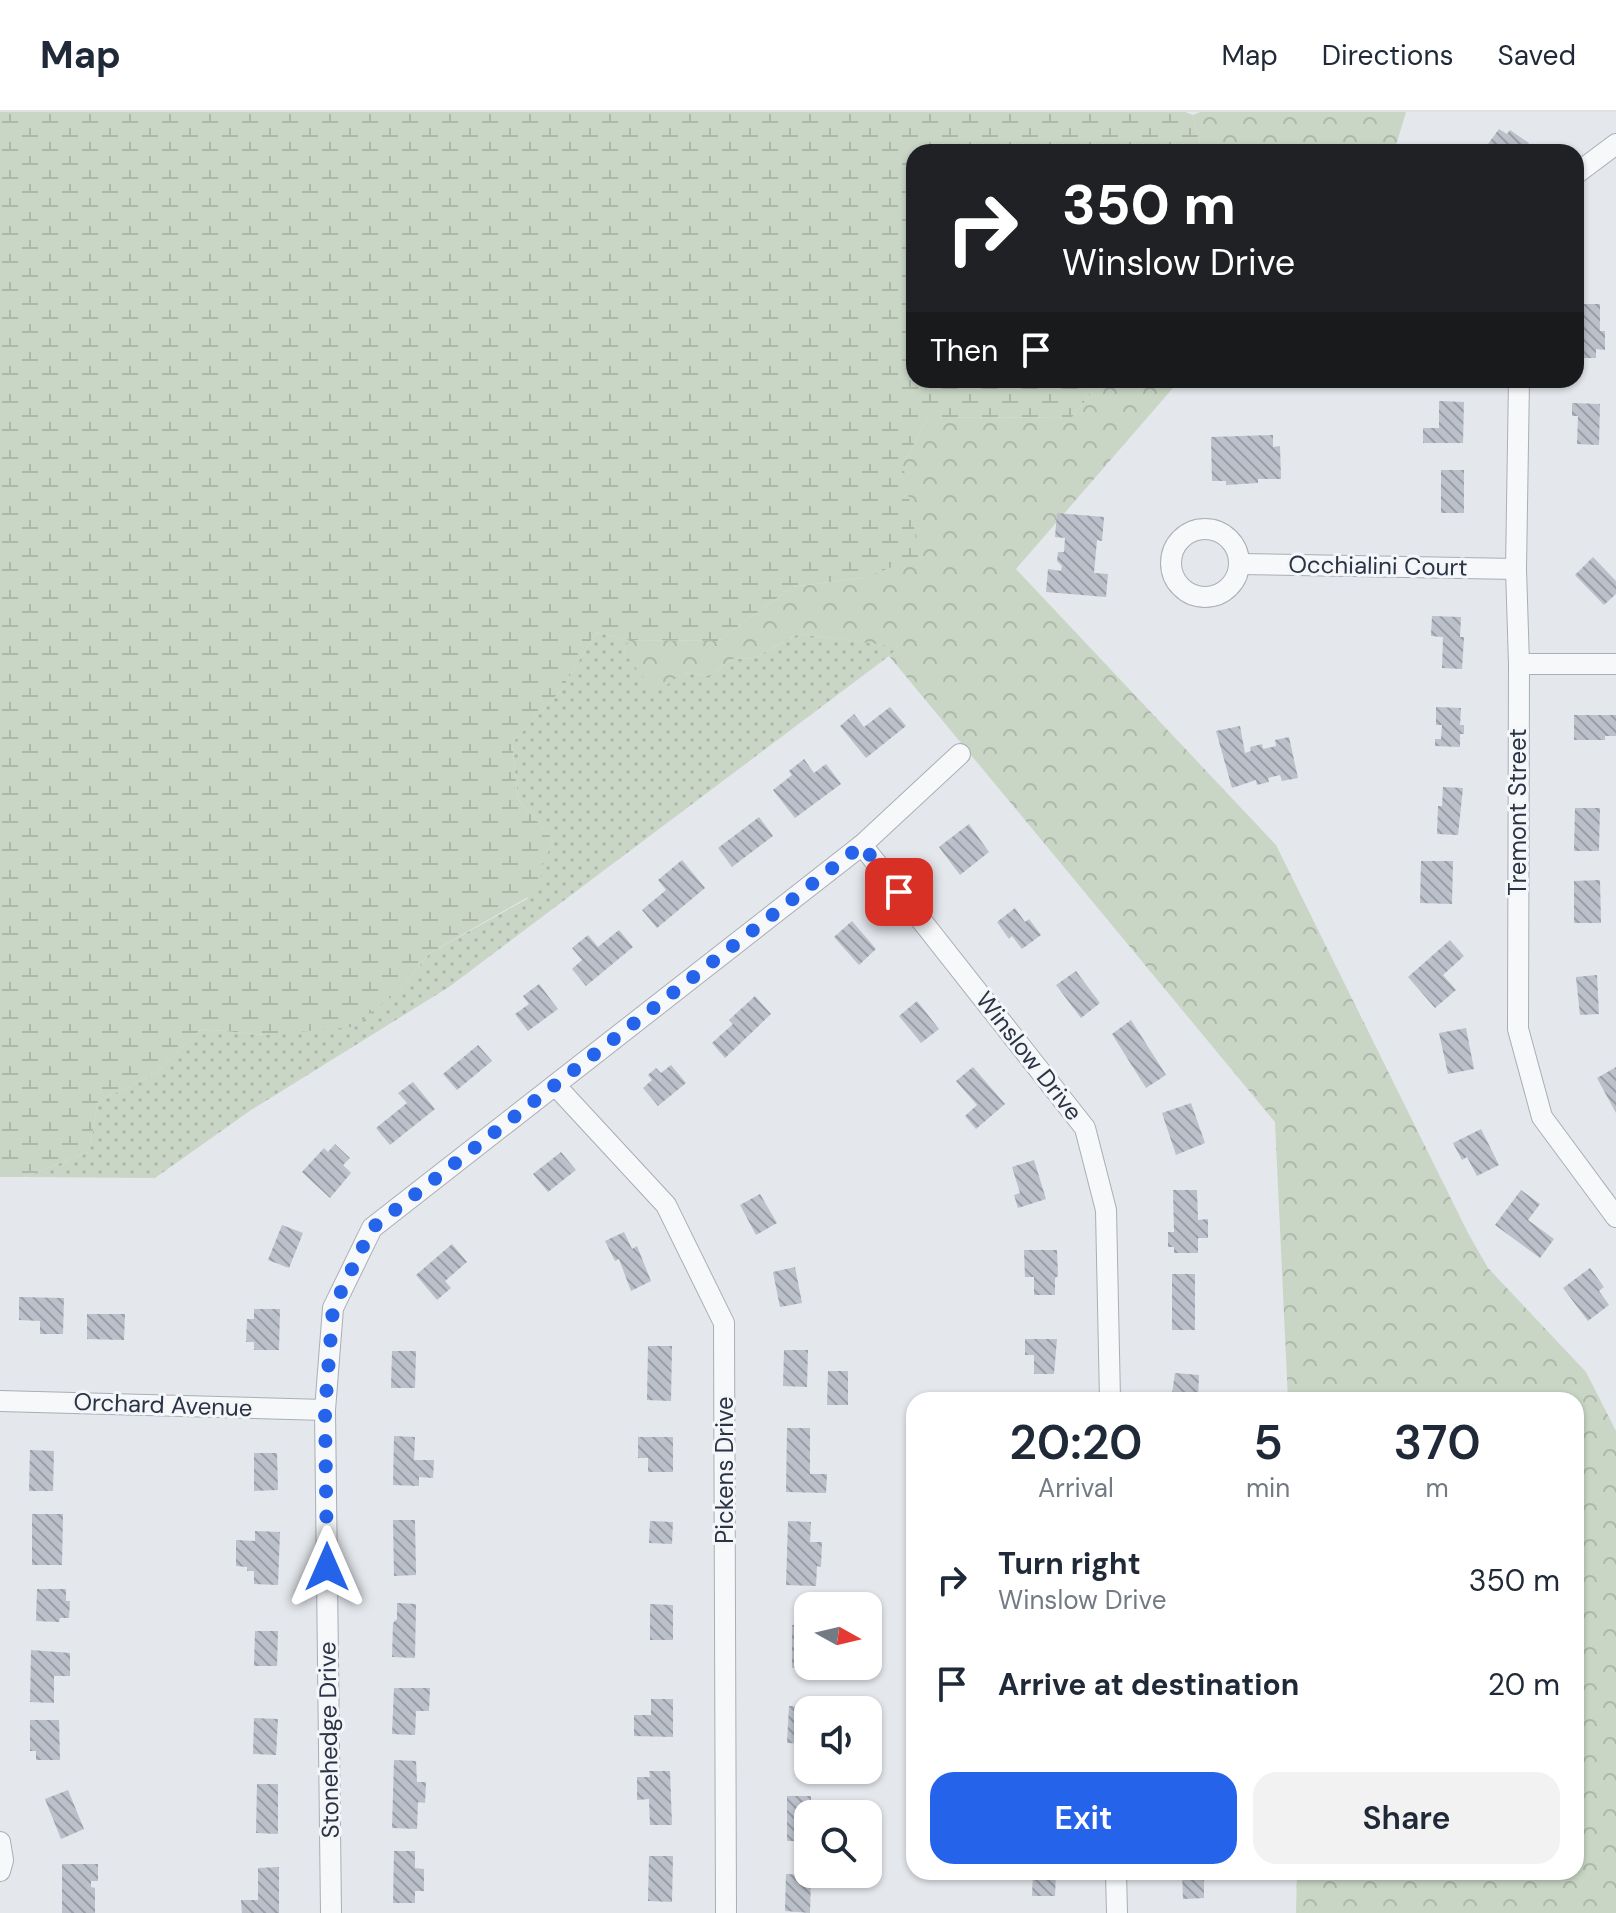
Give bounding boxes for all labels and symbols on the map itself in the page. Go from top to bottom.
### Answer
street label: Occhialini Court [1288,548,1468,583]
street label: Tremont Street [1502,728,1533,896]
pin [865,858,933,926]
street label: Winslow Drive [969,985,1089,1126]
street label: Orchard Avenue [73,1386,253,1423]
street label: Pickens Drive [709,1396,740,1544]
position arrow [285,1525,369,1609]
north arrow [794,1592,882,1680]
street label: Stonehedge Drive [311,1641,346,1839]

